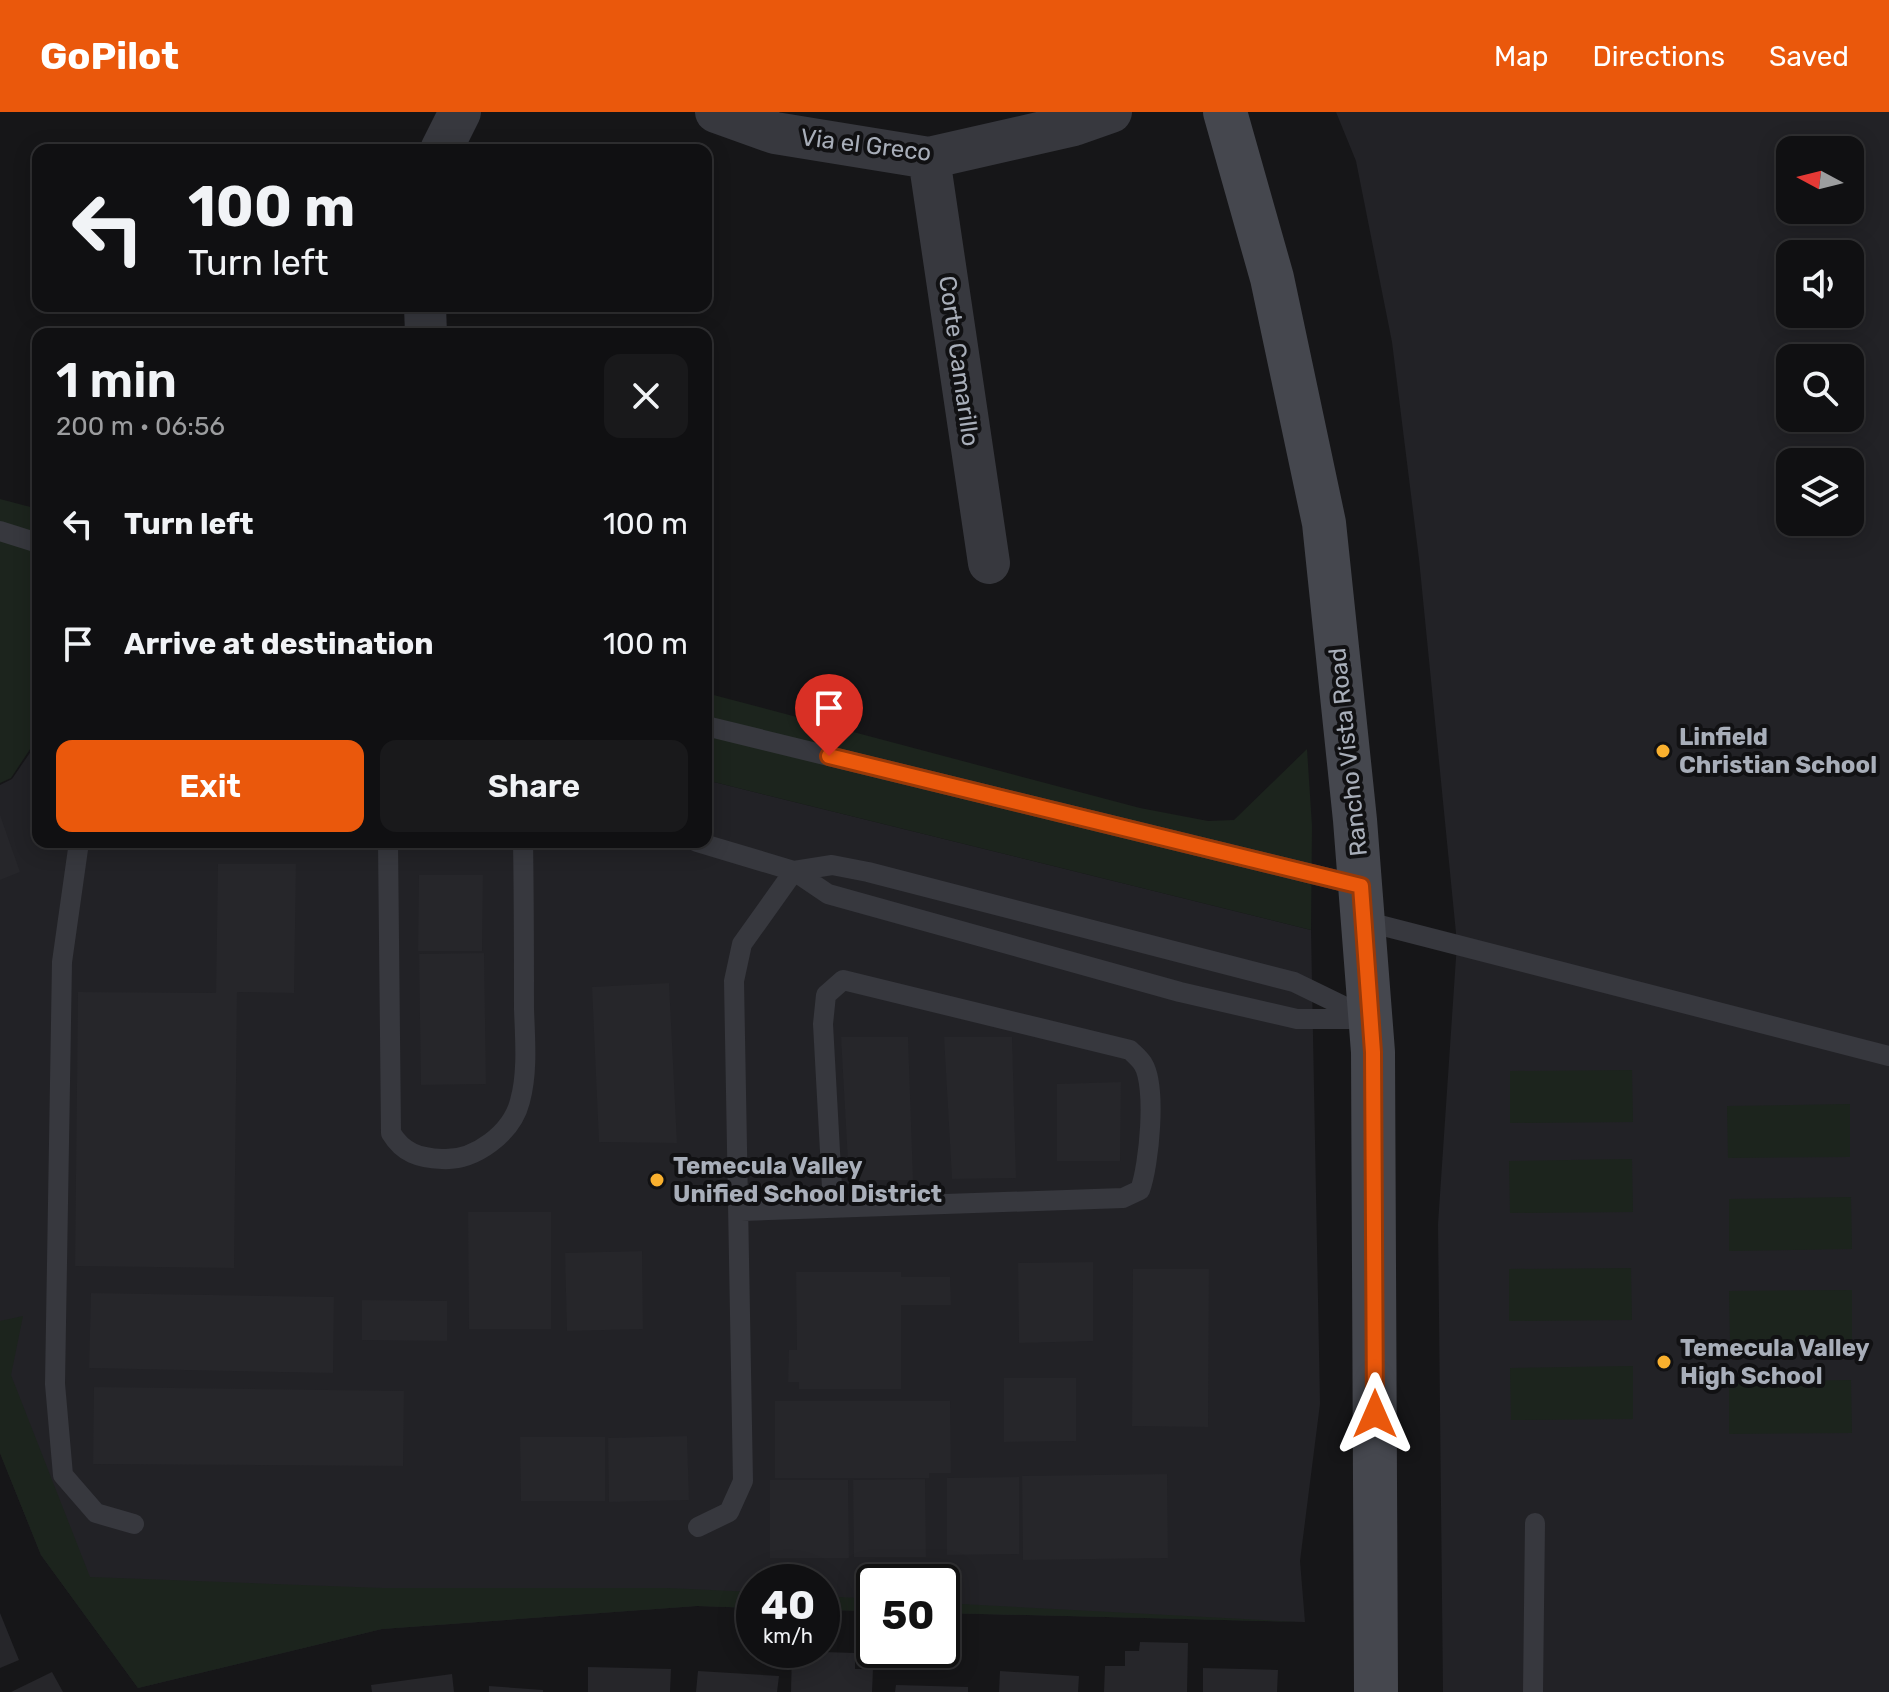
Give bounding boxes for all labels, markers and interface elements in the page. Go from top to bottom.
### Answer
text: GoPilot [40,33,179,79]
text: Map [1494,40,1548,73]
text: Directions [1592,40,1725,73]
text: Saved [1769,40,1849,73]
street label: Via el Greco [799,123,933,167]
north arrow [1776,136,1864,224]
map controls [1776,136,1864,536]
text: 100 m [188,174,355,240]
icon: left [56,176,160,280]
button: sound [1776,240,1864,328]
text: Turn left [188,241,329,284]
street label: Corte Camarillo [933,274,985,448]
button: search [1776,344,1864,432]
text: 1 min [56,352,177,409]
button: close [604,354,688,438]
text: 200 m · 06:56 [56,411,225,442]
button: layers [1776,448,1864,536]
icon: left [56,502,100,546]
text: Turn left [124,506,254,542]
text: 100 m [603,506,688,542]
icon: arrive [56,622,100,666]
text: Arrive at destination [124,626,434,662]
text: 100 m [603,626,688,662]
street label: Rancho Vista Road [1323,646,1373,858]
pin [795,674,863,756]
icon: arrive [807,686,851,730]
place label: Linfield Christian School [1679,723,1877,779]
button: Exit [56,740,364,832]
button: Share [380,740,688,832]
marker: Linfield Christian School [1654,742,1672,760]
place label: Temecula Valley Unified School District [673,1152,942,1208]
marker: Temecula Valley Unified School District [648,1171,666,1189]
place label: Temecula Valley High School [1680,1334,1870,1390]
marker: Temecula Valley High School [1655,1353,1673,1371]
position arrow [1333,1372,1417,1456]
speed limit sign: 50 [856,1564,960,1668]
text: 40 [761,1582,815,1629]
text: km/h [763,1624,813,1648]

